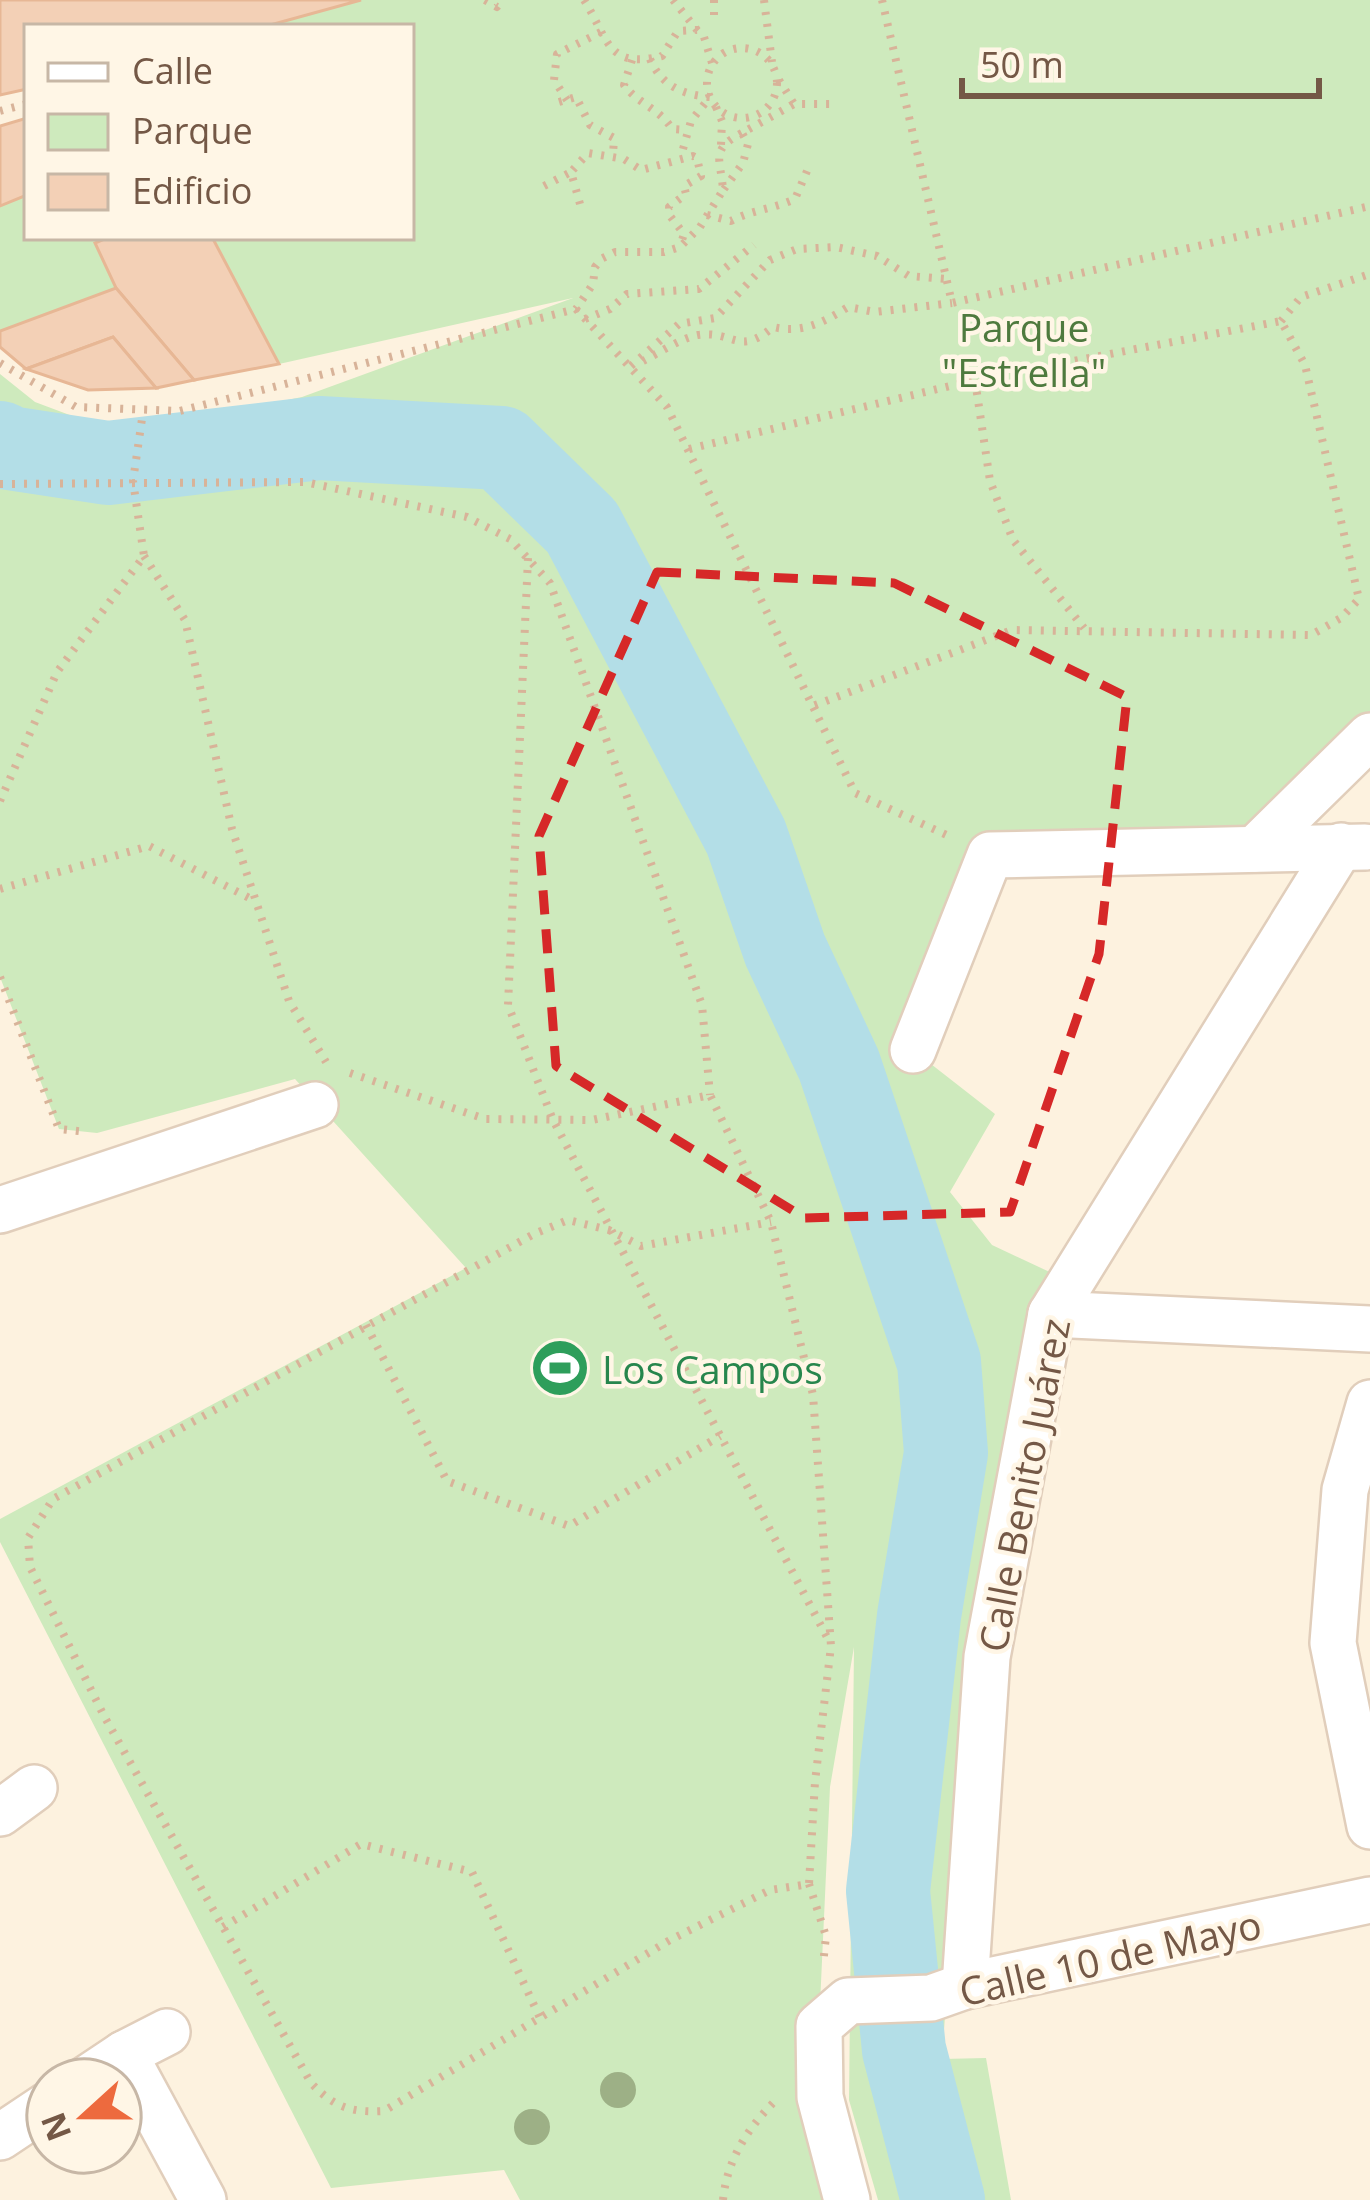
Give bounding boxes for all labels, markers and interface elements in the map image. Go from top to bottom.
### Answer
legend [24,24,414,240]
scale bar [962,24,1319,98]
text: 50 m [980,40,1064,89]
text: Calle [132,46,213,95]
text: Parque [132,106,253,155]
text: Edificio [132,166,252,215]
park label: Parque "Estrella" [942,300,1106,398]
street label: Calle Benito Juárez [965,1314,1081,1656]
sports icon: Los Campos [529,1337,591,1399]
place label: Los Campos [602,1342,823,1395]
street label: Calle 10 de Mayo [954,1896,1266,2018]
north arrow [24,2056,144,2176]
text: N [30,2106,81,2148]

